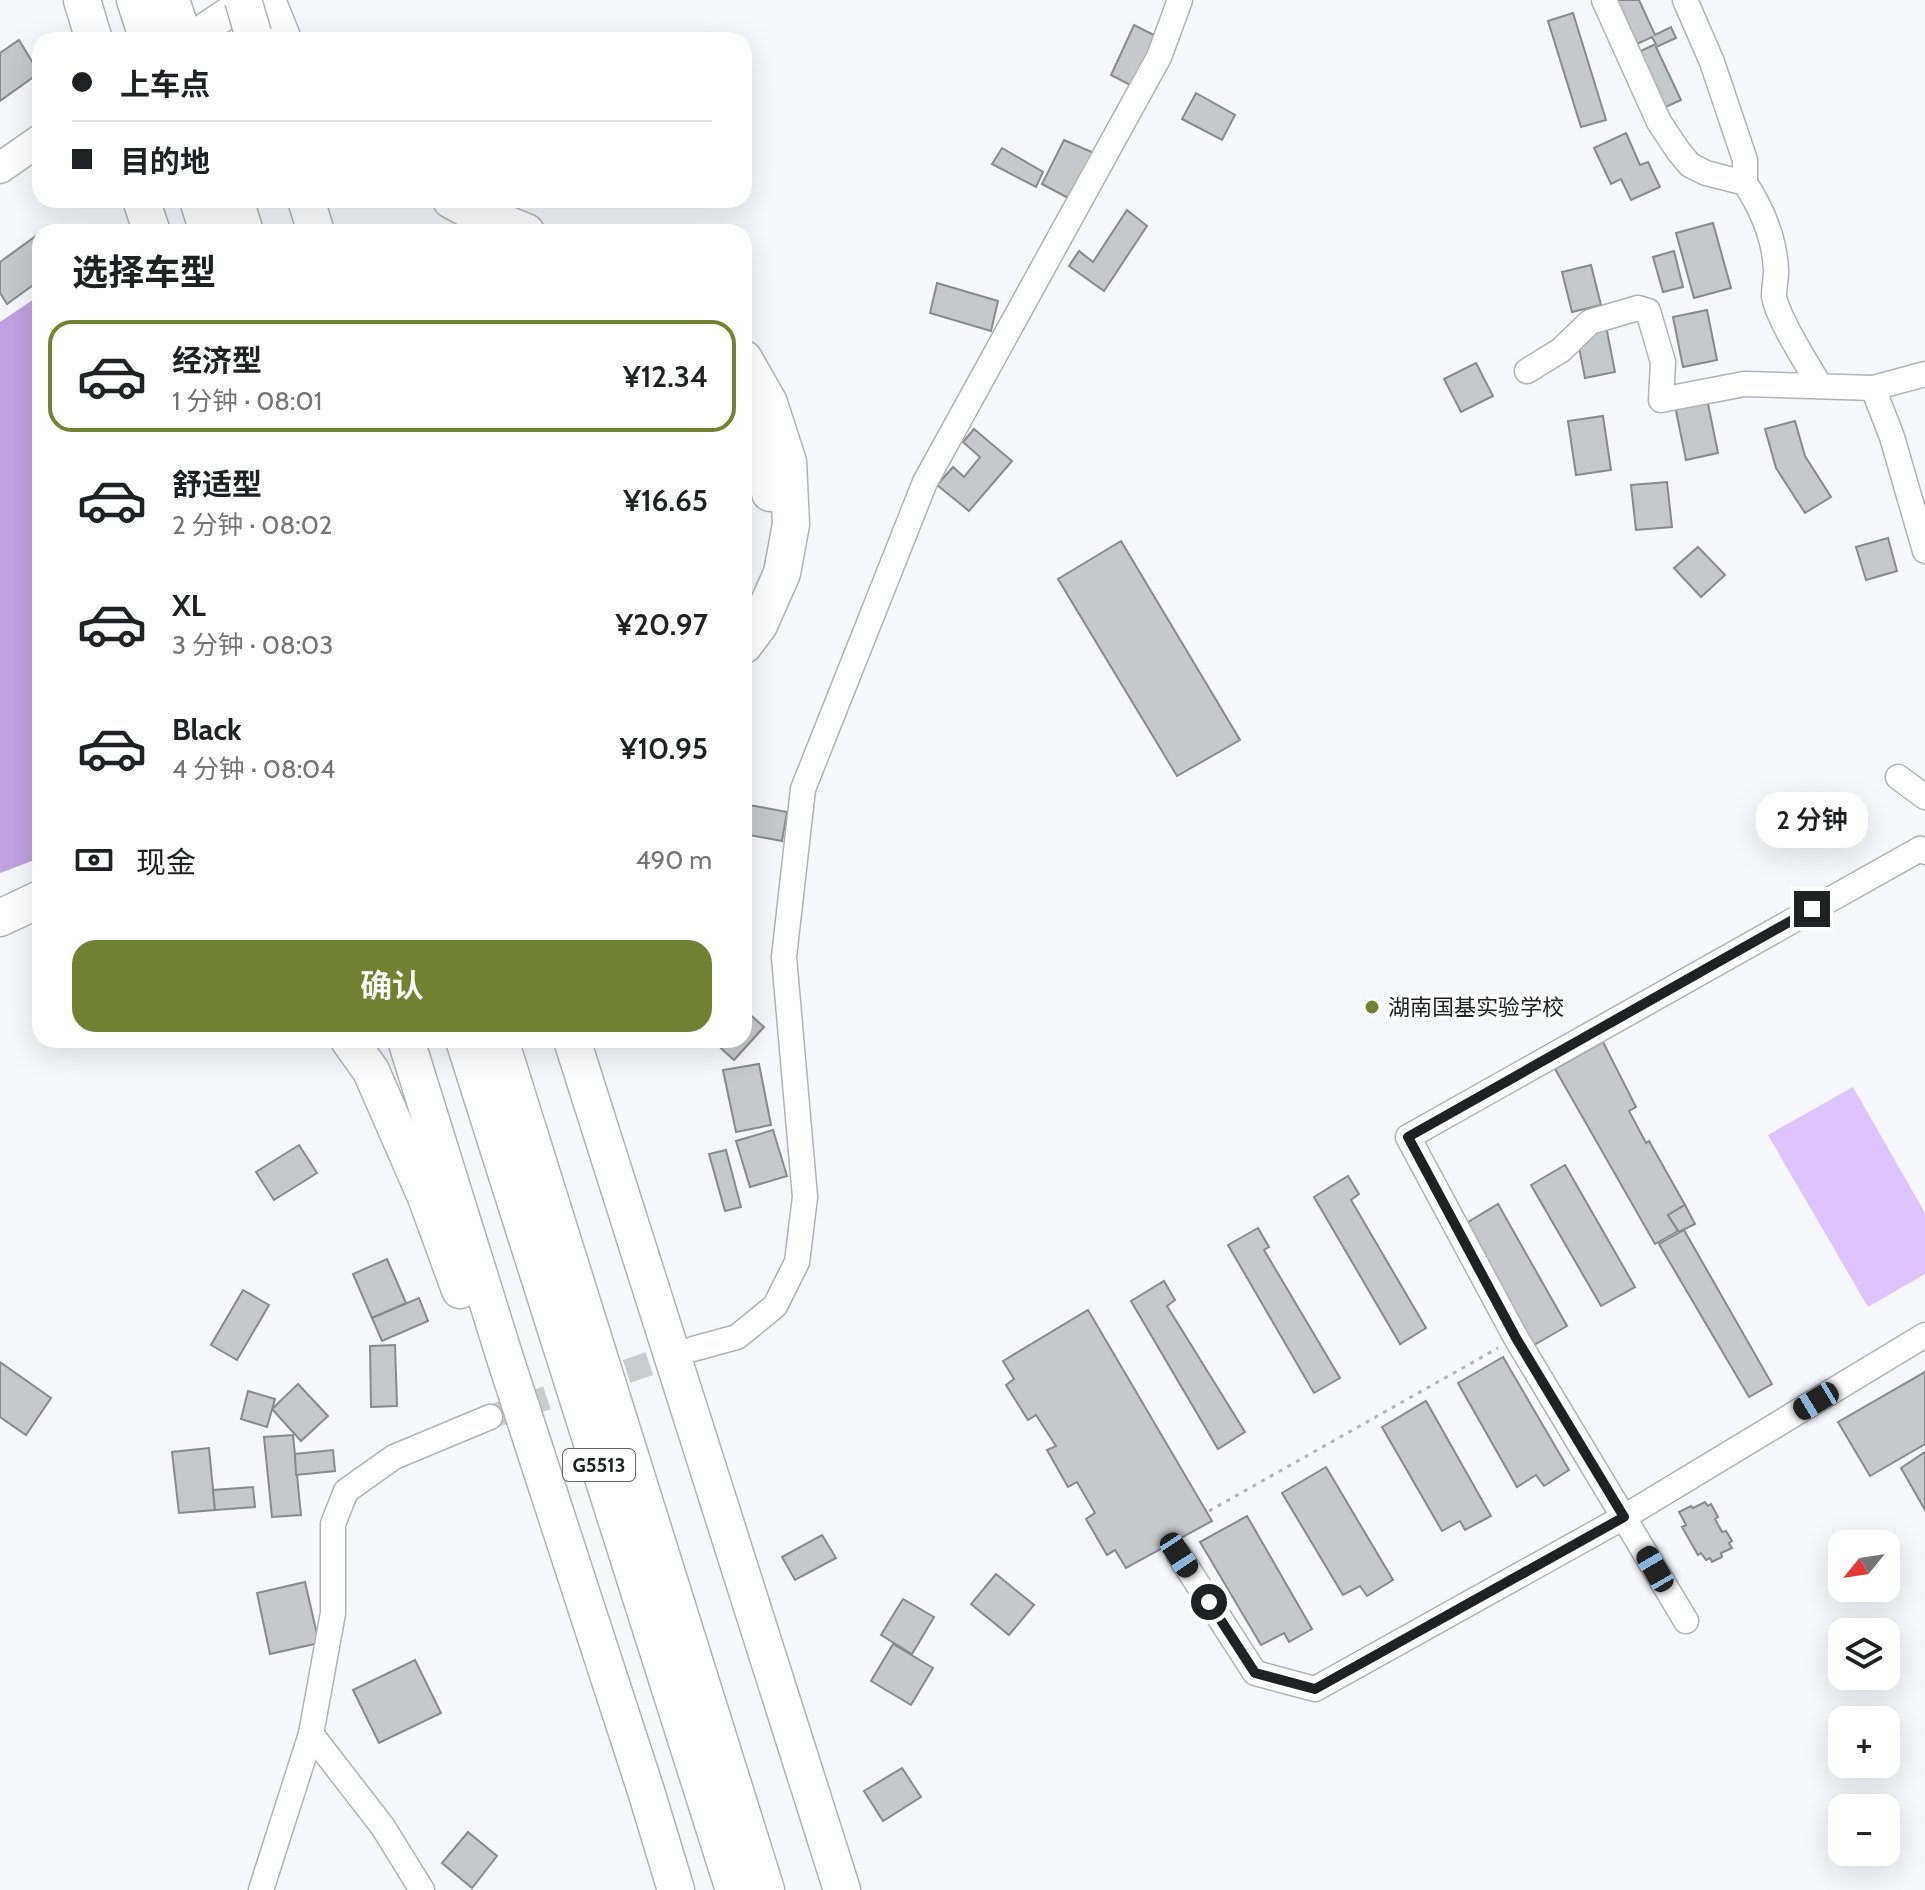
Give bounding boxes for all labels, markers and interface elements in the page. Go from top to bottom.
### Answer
text: 上车点 [120,66,210,103]
text: 目的地 [120,143,210,180]
text: 选择车型 [72,250,216,294]
icon: car [76,340,148,412]
text: 经济型 [172,342,262,379]
text: ¥12.34 [623,358,708,395]
text: 1 分钟 · 08:01 [172,385,322,417]
icon: car [76,464,148,536]
text: 舒适型 [172,466,262,503]
text: ¥16.65 [623,482,708,519]
text: 2 分钟 · 08:02 [172,509,332,541]
text: XL [172,587,206,624]
icon: car [76,588,148,660]
text: ¥20.97 [615,606,708,643]
text: 3 分钟 · 08:03 [172,629,333,661]
text: Black [172,711,242,748]
icon: car [76,712,148,784]
text: ¥10.95 [620,730,708,767]
text: 4 分钟 · 08:04 [172,753,335,785]
callout: 2 分钟 [1756,793,1868,849]
text: 2 分钟 [1776,804,1848,836]
icon: cash [72,838,116,882]
text: 现金 [136,844,196,881]
text: 490 m [635,844,712,876]
route end [1794,891,1830,927]
button: 确认 [72,940,712,1032]
place label: 湖南国基实验学校 [1388,994,1564,1021]
marker: 湖南国基实验学校 [1363,998,1381,1016]
car [1789,1378,1843,1424]
road number: G5513 [563,1449,635,1481]
car [1156,1528,1202,1582]
north arrow [1828,1530,1900,1602]
map controls [1828,1530,1900,1866]
car [1633,1542,1677,1596]
route start [1191,1584,1227,1620]
button: layers [1828,1618,1900,1690]
button: + [1828,1706,1900,1778]
button: − [1828,1794,1900,1866]

